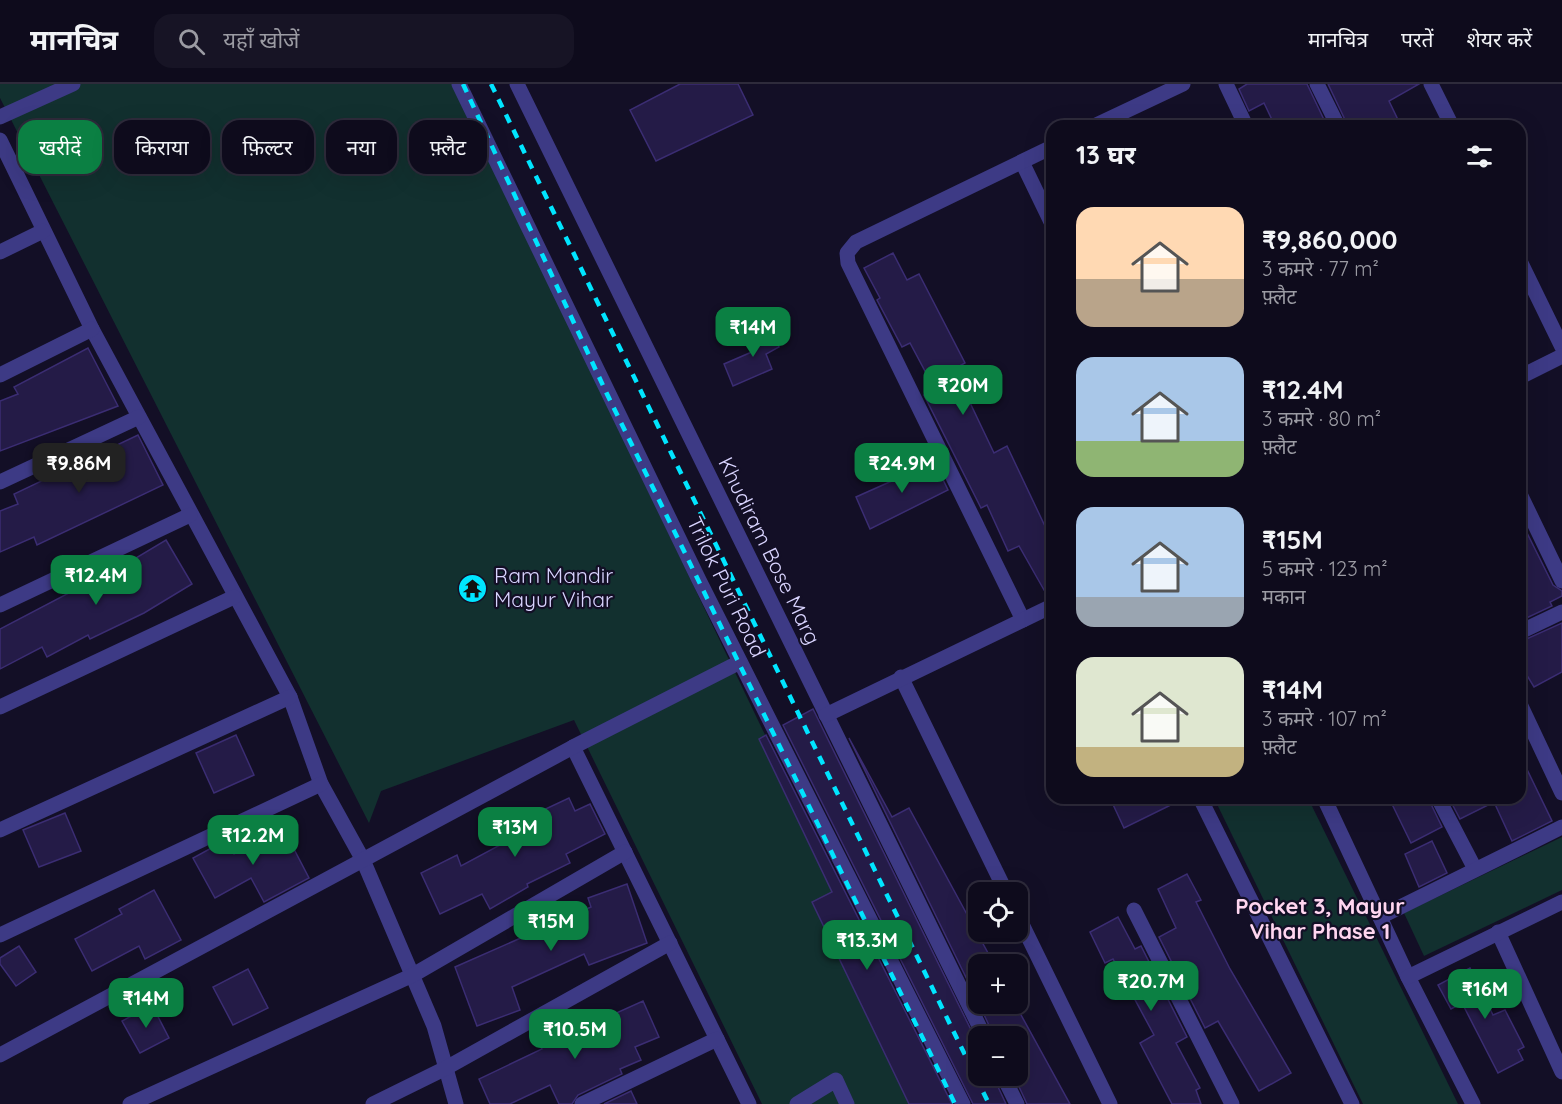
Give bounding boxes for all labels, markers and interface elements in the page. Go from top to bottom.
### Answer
search box [154,14,574,68]
text: मानचित्र [30,22,118,57]
icon: search [175,25,208,58]
text: यहाँ खोजें [223,26,299,54]
text: मानचित्र [1308,26,1368,52]
text: परतें [1401,26,1434,52]
text: शेयर करें [1467,26,1532,52]
chip: खरीदें [18,120,102,174]
chip: किराया [114,120,210,174]
chip: फ़िल्टर [222,120,314,174]
chip: नया [326,120,397,174]
chip: फ़्लैट [409,120,487,174]
text: 13 घर [1076,138,1136,171]
icon: filters [1463,140,1496,173]
text: ₹9,860,000 [1262,223,1397,256]
icon: home [1124,231,1196,303]
text: 3 कमरे · 77 m² [1262,256,1379,281]
text: फ़्लैट [1262,284,1297,309]
pin: ₹14M [717,307,789,358]
text: ₹14M [730,314,776,339]
pin: ₹20M [927,365,999,416]
text: ₹20M [937,372,989,397]
text: ₹12.4M [1262,373,1344,406]
icon: home [1124,381,1196,453]
text: 3 कमरे · 80 m² [1262,406,1381,431]
text: फ़्लैट [1262,434,1297,459]
pin: ₹9.86M [30,443,128,494]
pin: ₹24.9M [853,443,951,494]
text: ₹9.86M [47,450,112,475]
text: ₹24.9M [869,450,935,475]
street label: Khudiram Bose Marg [713,453,827,649]
street label: Trilok Puri Road [682,512,772,661]
text: ₹15M [1262,523,1323,556]
icon: home [1124,531,1196,603]
pin: ₹12.4M [47,555,145,606]
text: 5 कमरे · 123 m² [1262,556,1388,581]
text: ₹12.4M [65,562,127,587]
place label: Ram Mandir Mayur Vihar [494,562,613,612]
temple icon: Ram Mandir Mayur Vihar [457,572,489,604]
text: मकान [1262,584,1306,609]
text: ₹14M [1262,673,1323,706]
icon: home [1124,681,1196,753]
text: 3 कमरे · 107 m² [1262,706,1387,731]
text: फ़्लैट [1262,734,1297,759]
pin: ₹13M [479,807,551,858]
text: ₹13M [492,814,538,839]
pin: ₹12.2M [204,815,302,866]
text: ₹12.2M [222,822,284,847]
map controls [968,882,1028,1086]
button: locate [968,882,1028,942]
district label: Pocket 3, Mayur Vihar Phase 1 [1235,892,1405,945]
pin: ₹15M [515,901,587,952]
text: ₹15M [528,908,574,933]
pin: ₹13.3M [818,920,916,971]
text: ₹13.3M [836,927,898,952]
button: + [968,954,1028,1014]
pin: ₹20.7M [1102,961,1200,1012]
text: ₹20.7M [1117,968,1185,993]
pin: ₹16M [1449,969,1521,1020]
text: ₹16M [1462,976,1508,1001]
pin: ₹14M [110,978,182,1029]
text: ₹14M [123,985,169,1010]
pin: ₹10.5M [526,1009,624,1060]
text: ₹10.5M [543,1016,607,1041]
button: − [968,1026,1028,1086]

